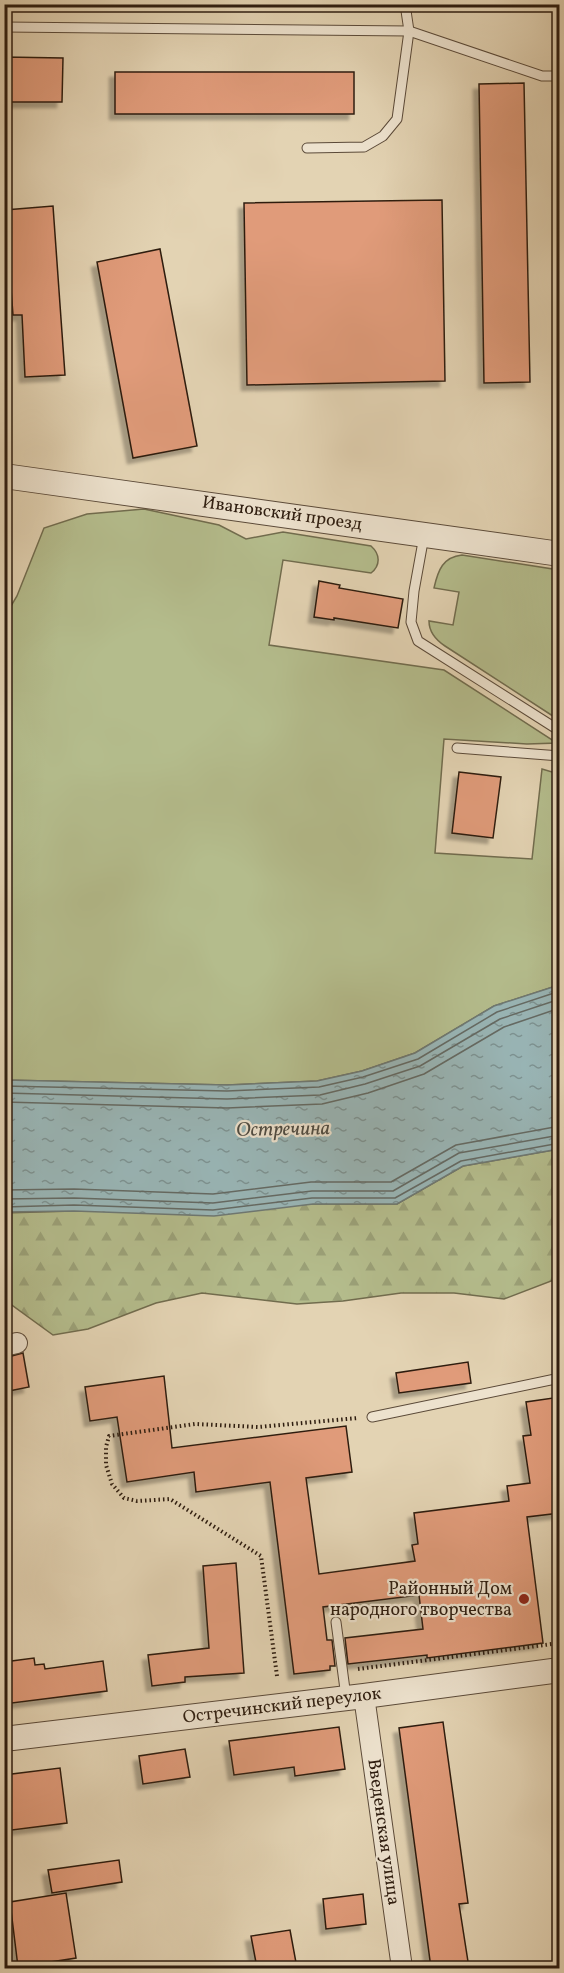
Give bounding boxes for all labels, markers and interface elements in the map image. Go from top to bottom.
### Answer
street label: Ивановский проезд [200,490,364,538]
water label: Остречина [236,1115,330,1145]
place label: Районный Дом народного творчества [330,1577,512,1623]
marker: Районный Дом народного творчества [517,1592,531,1606]
street label: Остречинский переулок [181,1681,383,1731]
street label: Введенская улица [360,1757,406,1907]

